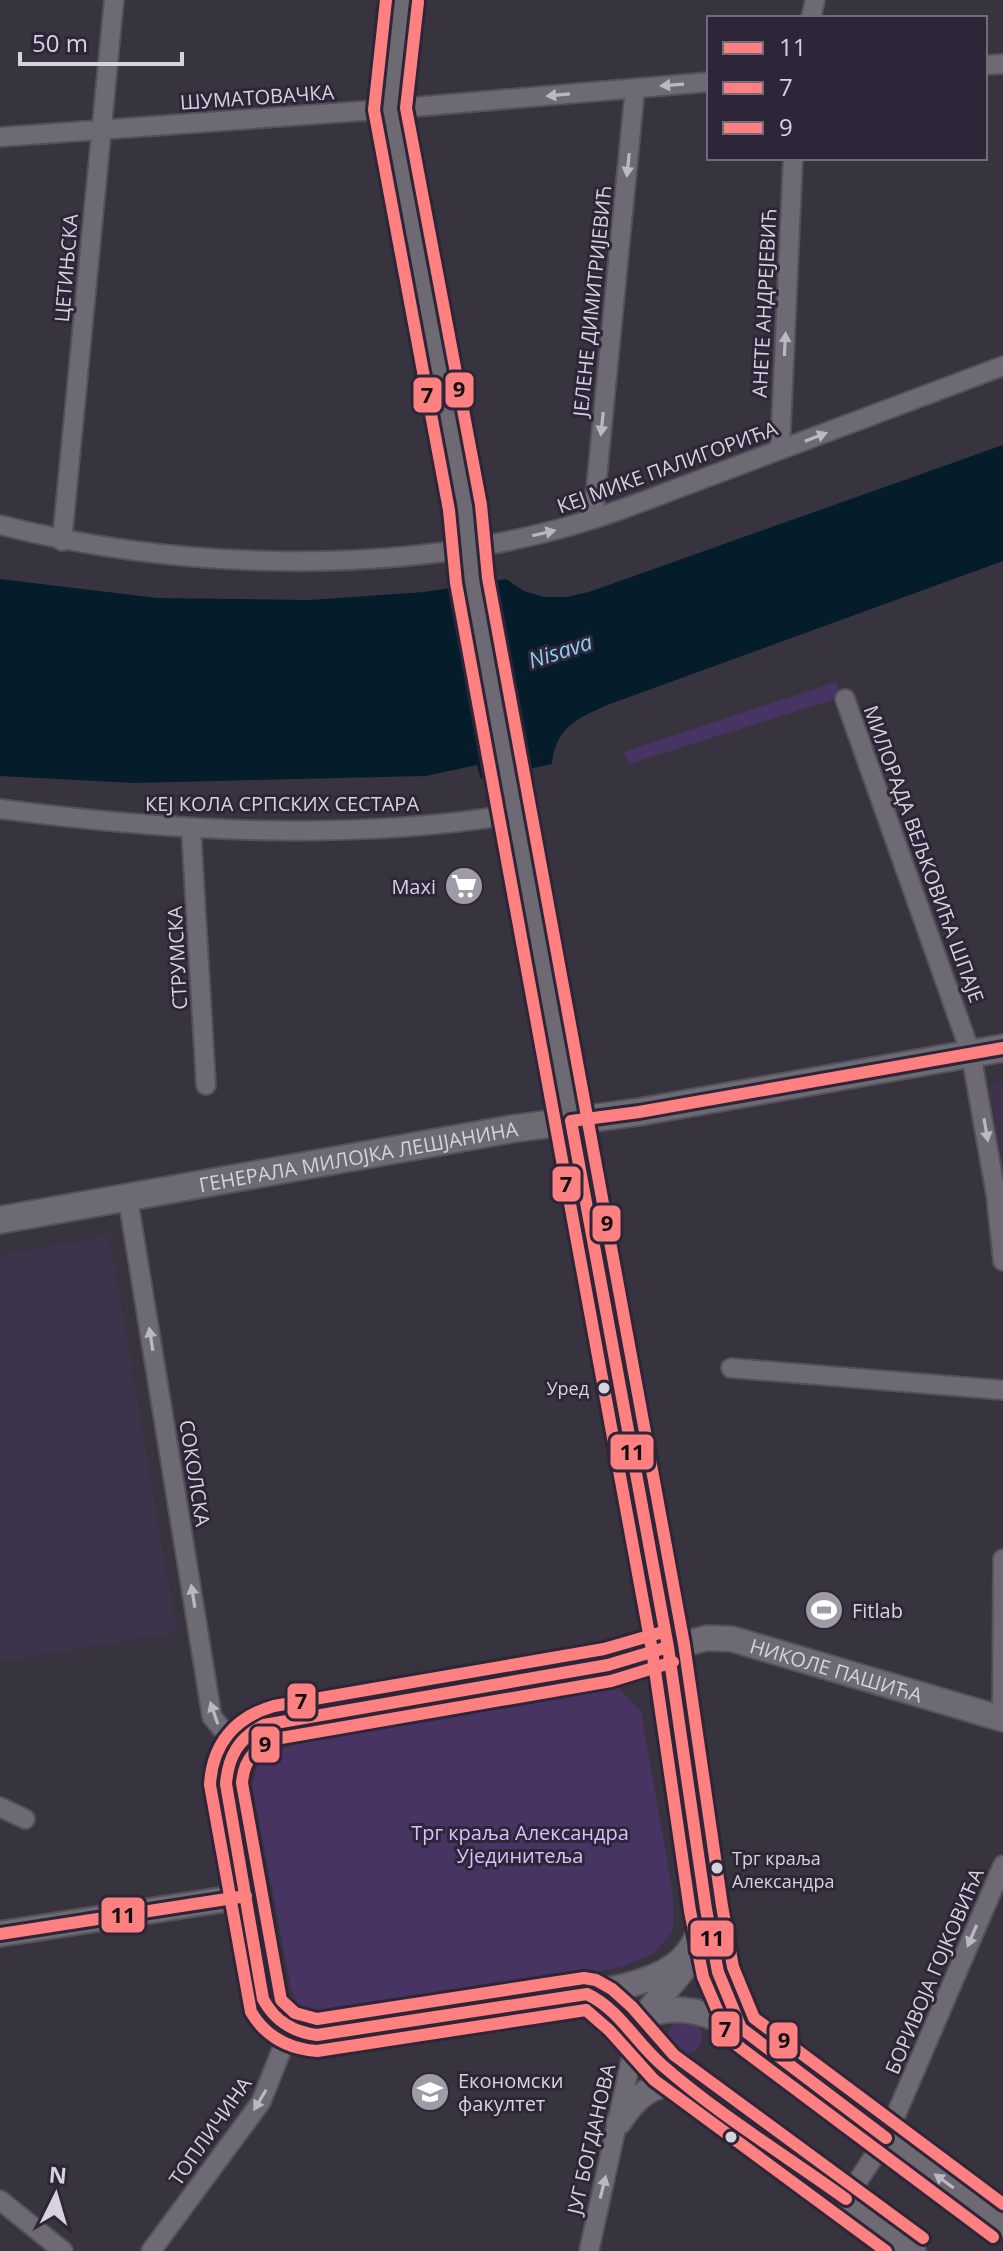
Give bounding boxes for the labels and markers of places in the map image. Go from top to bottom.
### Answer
supermarket icon: Maxi [443,865,485,907]
place label: Maxi [391,873,436,900]
place label: Уред [546,1376,589,1400]
marker: Уред [596,1380,612,1396]
sports icon: Fitlab [803,1589,845,1631]
place label: Fitlab [852,1597,903,1624]
place label: Трг краља Александра [732,1846,834,1893]
marker: Трг краља Александра [709,1860,725,1876]
place label: Економски факултет [458,2067,563,2117]
school or university icon: Економски факултет [409,2071,451,2113]
unlabelled marker [723,2129,739,2145]

